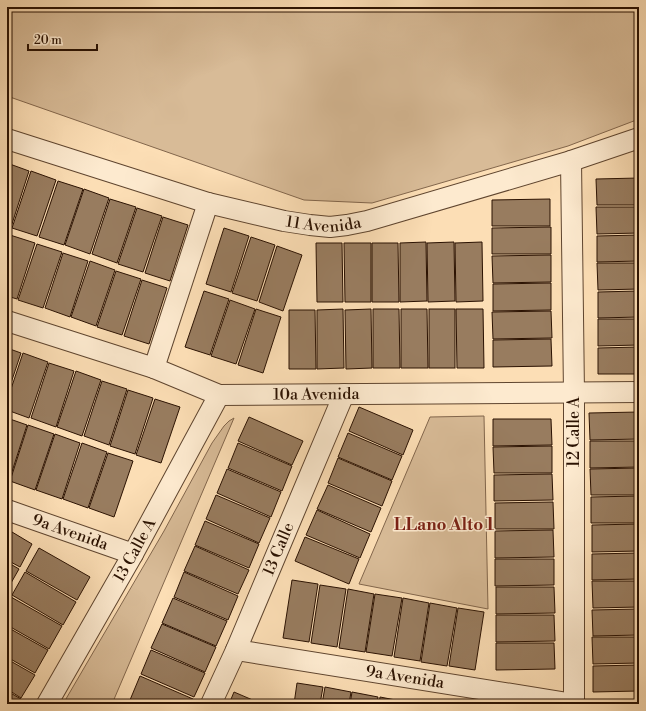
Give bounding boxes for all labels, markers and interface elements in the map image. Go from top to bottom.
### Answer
scale bar [28,26,97,52]
text: 20 m [34,33,62,48]
street label: 11 Avenida [285,211,364,237]
street label: 10a Avenida [273,384,360,405]
street label: 12 Calle A [564,396,584,467]
street label: 9a Avenida [30,510,112,555]
street label: 13 Calle A [109,514,161,586]
district label: LLano Alto 1 [394,514,495,536]
street label: 13 Calle [259,520,299,579]
street label: 9a Avenida [364,661,446,693]

